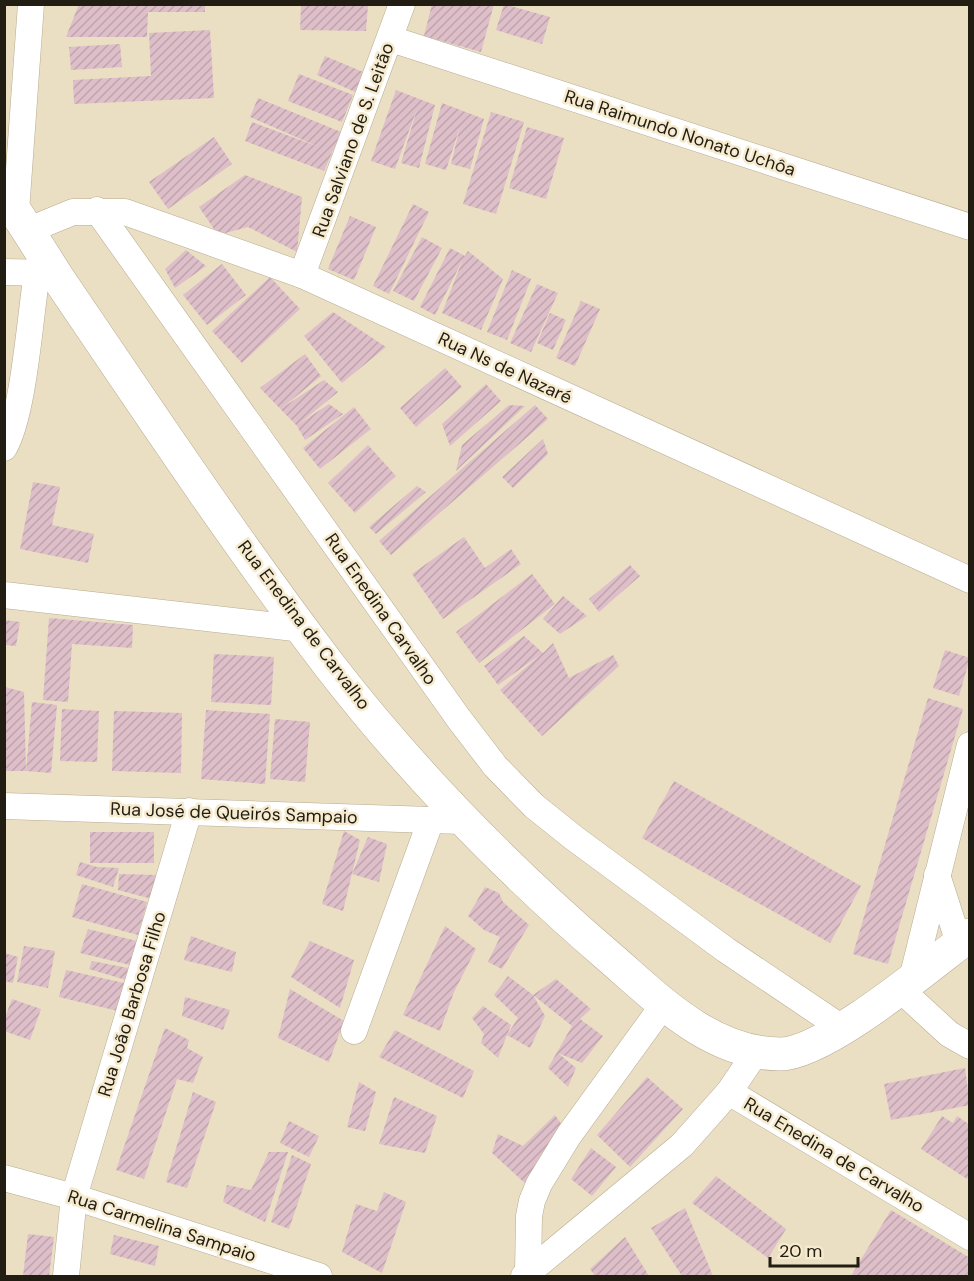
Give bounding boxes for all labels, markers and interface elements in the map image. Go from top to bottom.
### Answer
street label: Rua Salviano de S. Leitão [307,39,399,241]
street label: Rua Raimundo Nonato Uchôa [561,84,799,182]
street label: Rua Ns de Nazaré [434,326,576,410]
street label: Rua Enedina Carvalho [320,528,442,690]
street label: Rua Enedina de Carvalho [232,535,376,715]
street label: Rua José de Queirós Sampaio [110,797,358,829]
street label: Rua João Barbosa Filho [92,908,172,1100]
street label: Rua Enedina de Carvalho [739,1092,929,1218]
street label: Rua Carmelina Sampaio [65,1184,259,1268]
scale bar [770,1230,858,1268]
text: 20 m [779,1239,822,1263]

